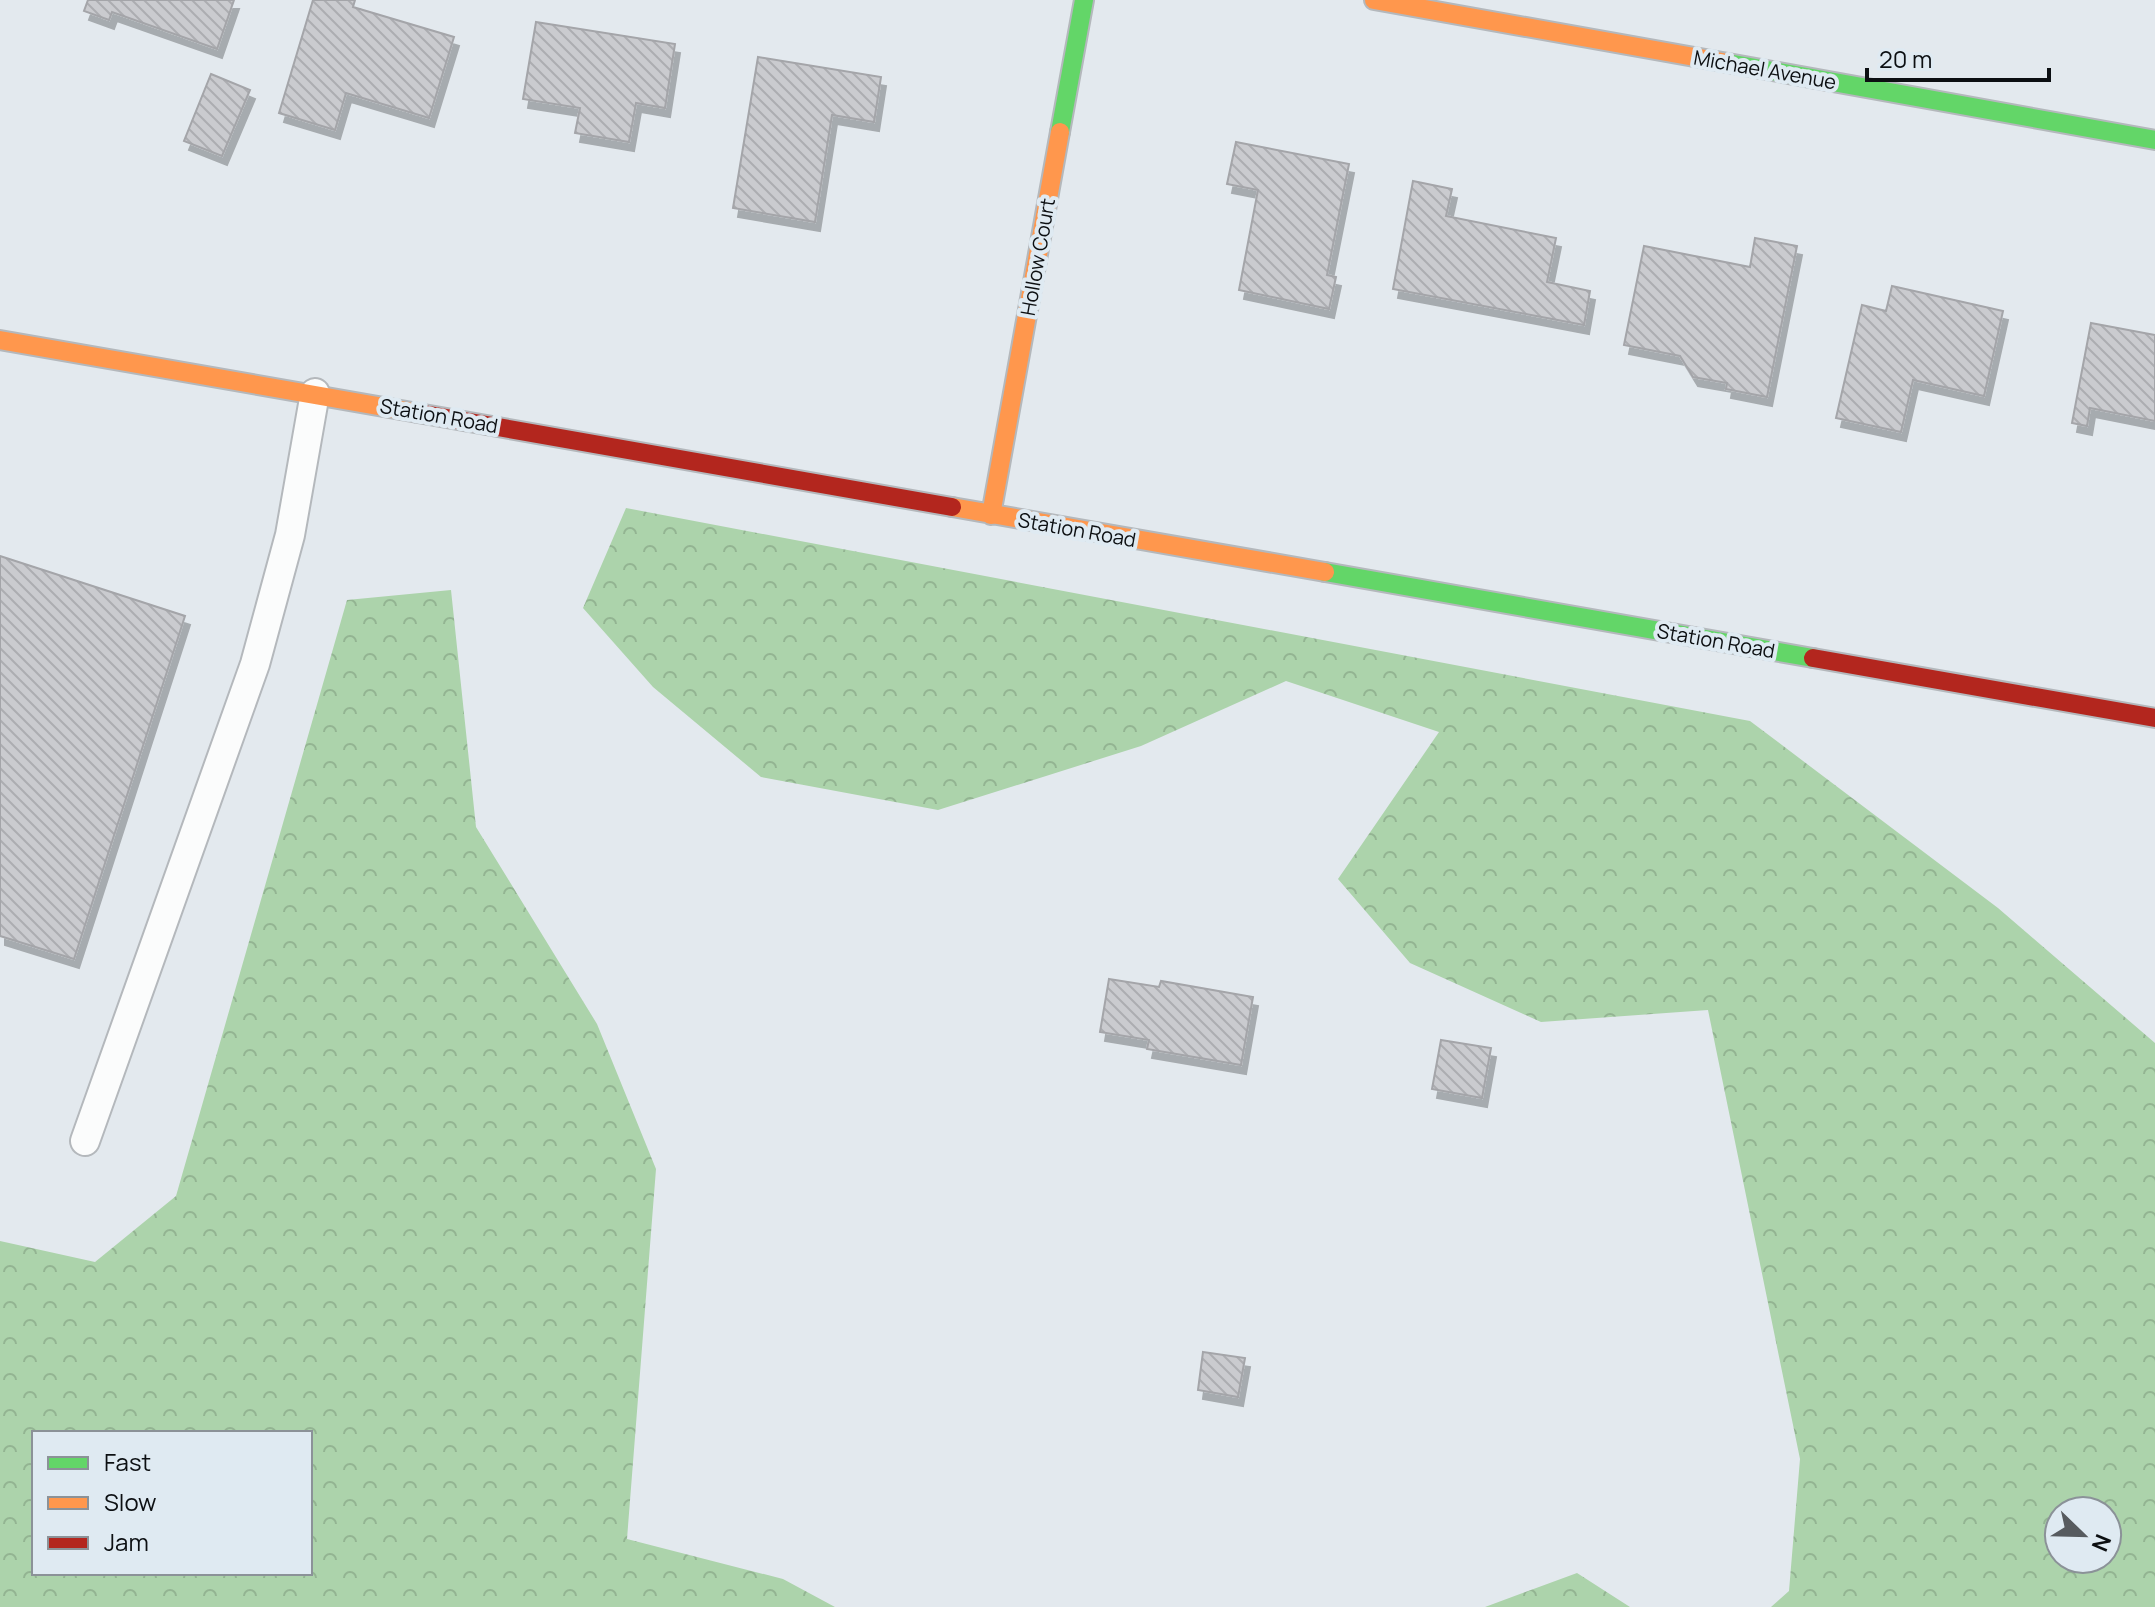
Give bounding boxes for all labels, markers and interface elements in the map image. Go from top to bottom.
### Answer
scale bar [1867,32,2049,82]
text: 20 m [1879,42,1932,75]
street label: Michael Avenue [1692,44,1839,95]
street label: Hollow Court [1014,196,1061,318]
street label: Station Road [378,392,500,439]
street label: Station Road [1016,506,1138,553]
street label: Station Road [1655,617,1777,664]
legend [32,1431,312,1575]
text: Fast [104,1445,151,1478]
text: Slow [104,1485,157,1518]
north arrow [2043,1495,2123,1575]
text: Jam [104,1525,149,1558]
text: N [2085,1530,2118,1556]

